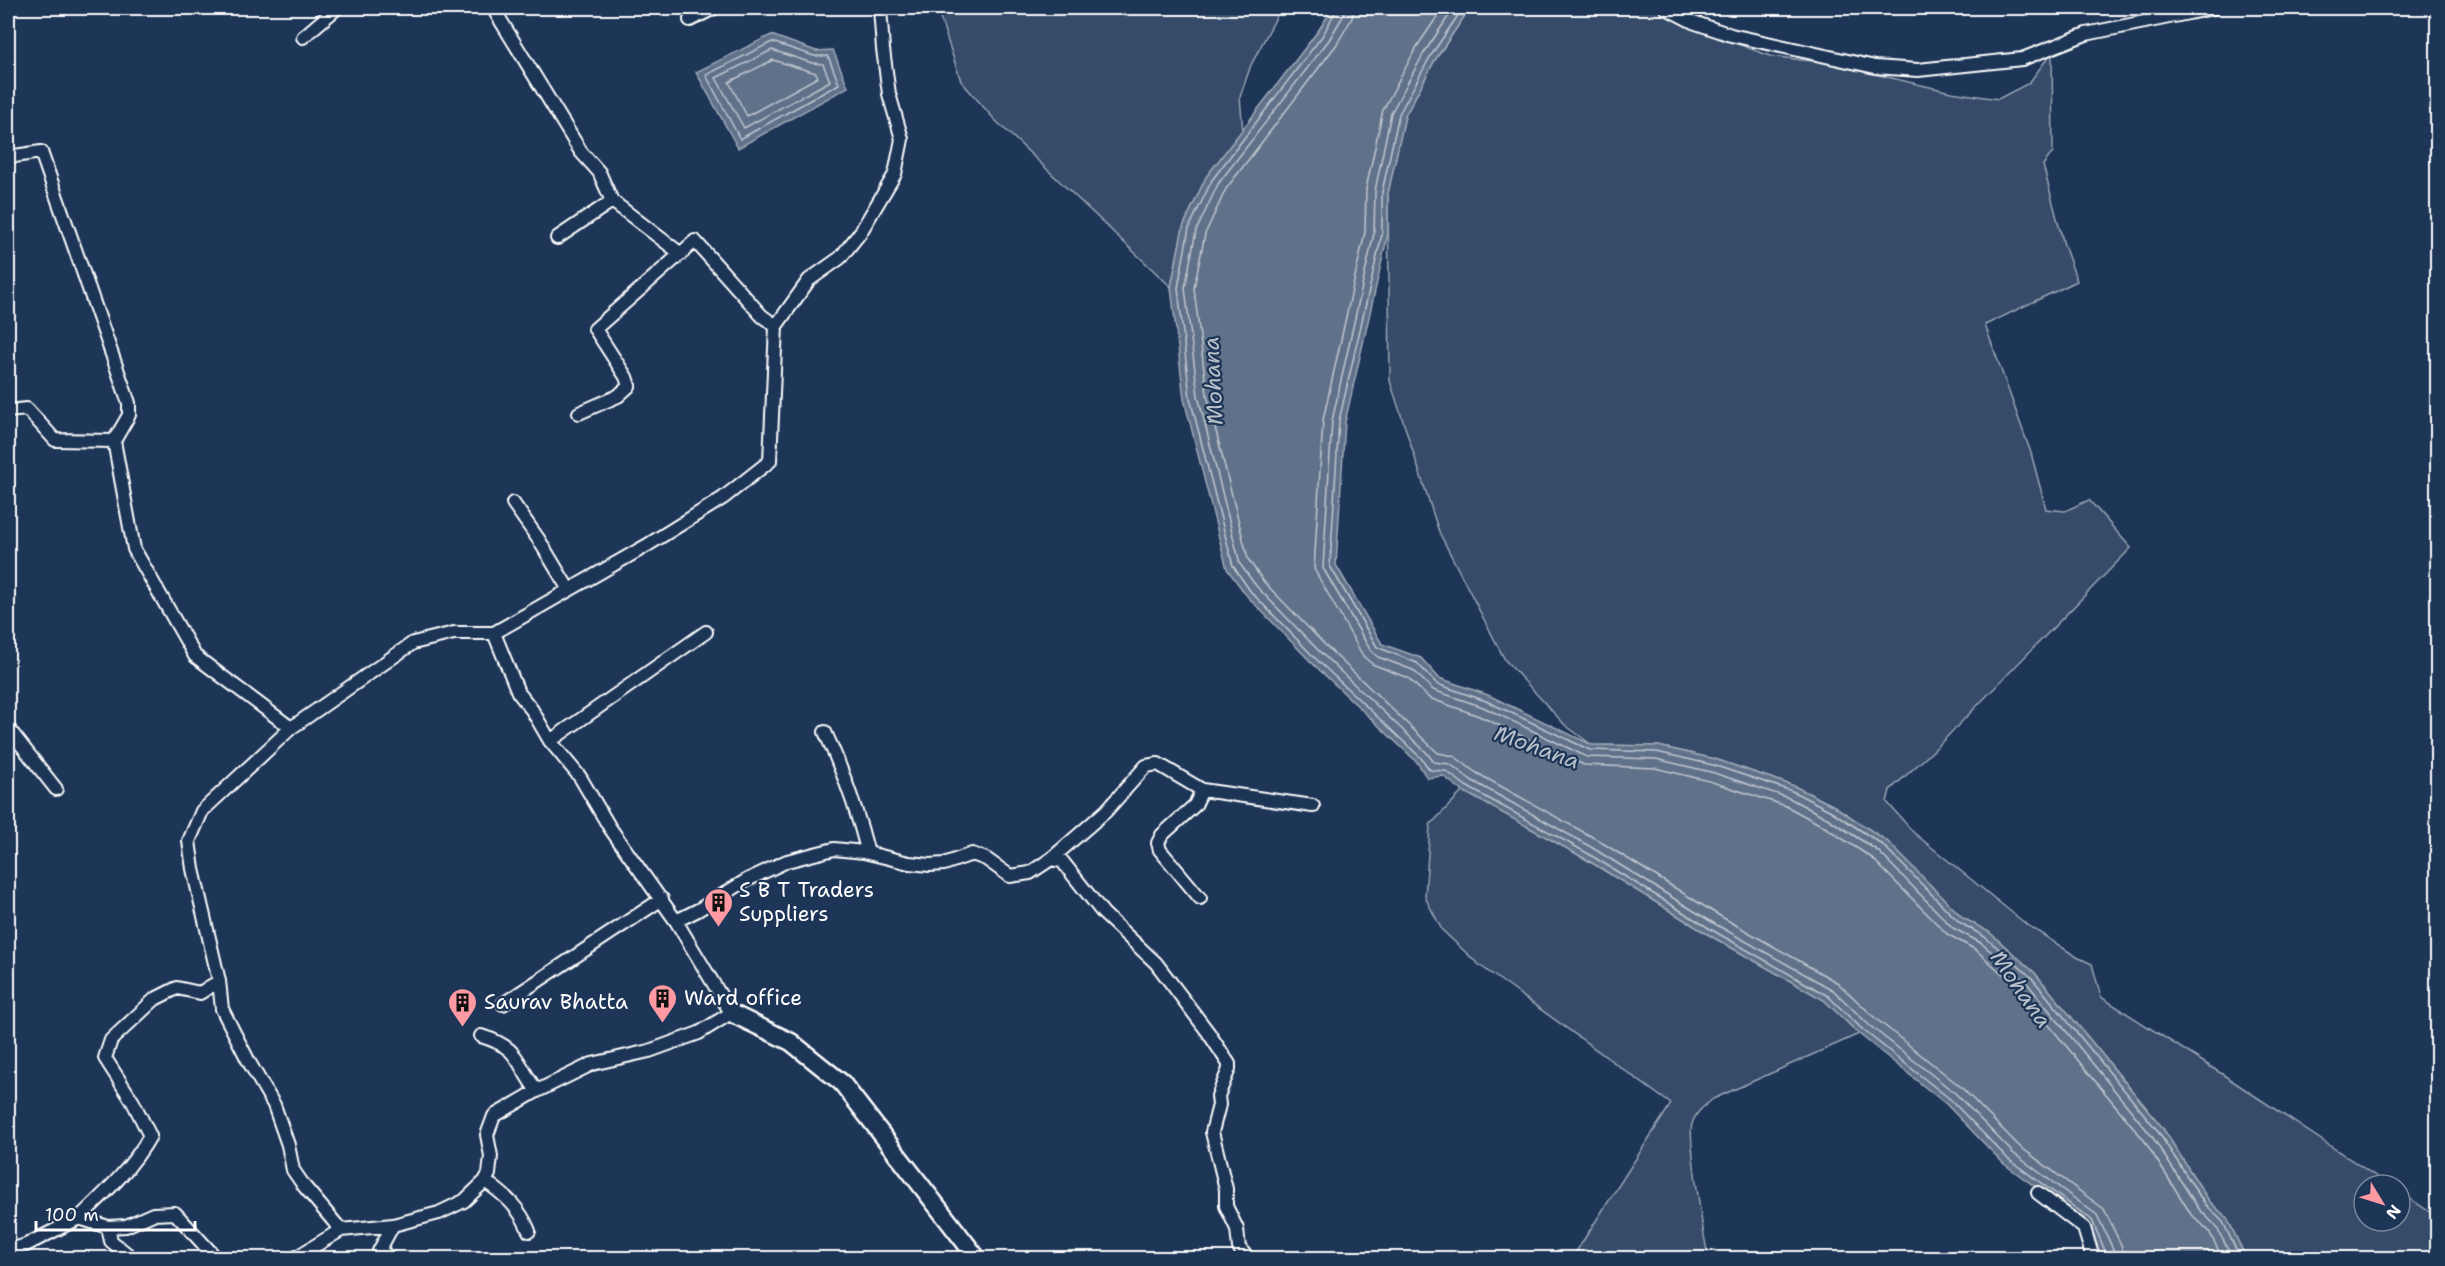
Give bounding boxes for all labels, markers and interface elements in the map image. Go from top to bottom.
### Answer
water label: Mohana [1196,336,1230,426]
water label: Mohana [1490,718,1584,776]
place label: S B T Traders Suppliers [739,876,874,928]
building icon: S B T Traders Suppliers [702,886,734,928]
water label: Mohana [1984,944,2058,1034]
building icon: Ward office [647,982,679,1024]
place label: Ward office [684,984,802,1012]
building icon: Saurav Bhatta [447,986,479,1028]
place label: Saurav Bhatta [484,988,628,1016]
north arrow [2352,1173,2412,1233]
scale bar [36,1194,195,1232]
text: N [2381,1200,2406,1223]
text: 100 m [45,1203,99,1227]

